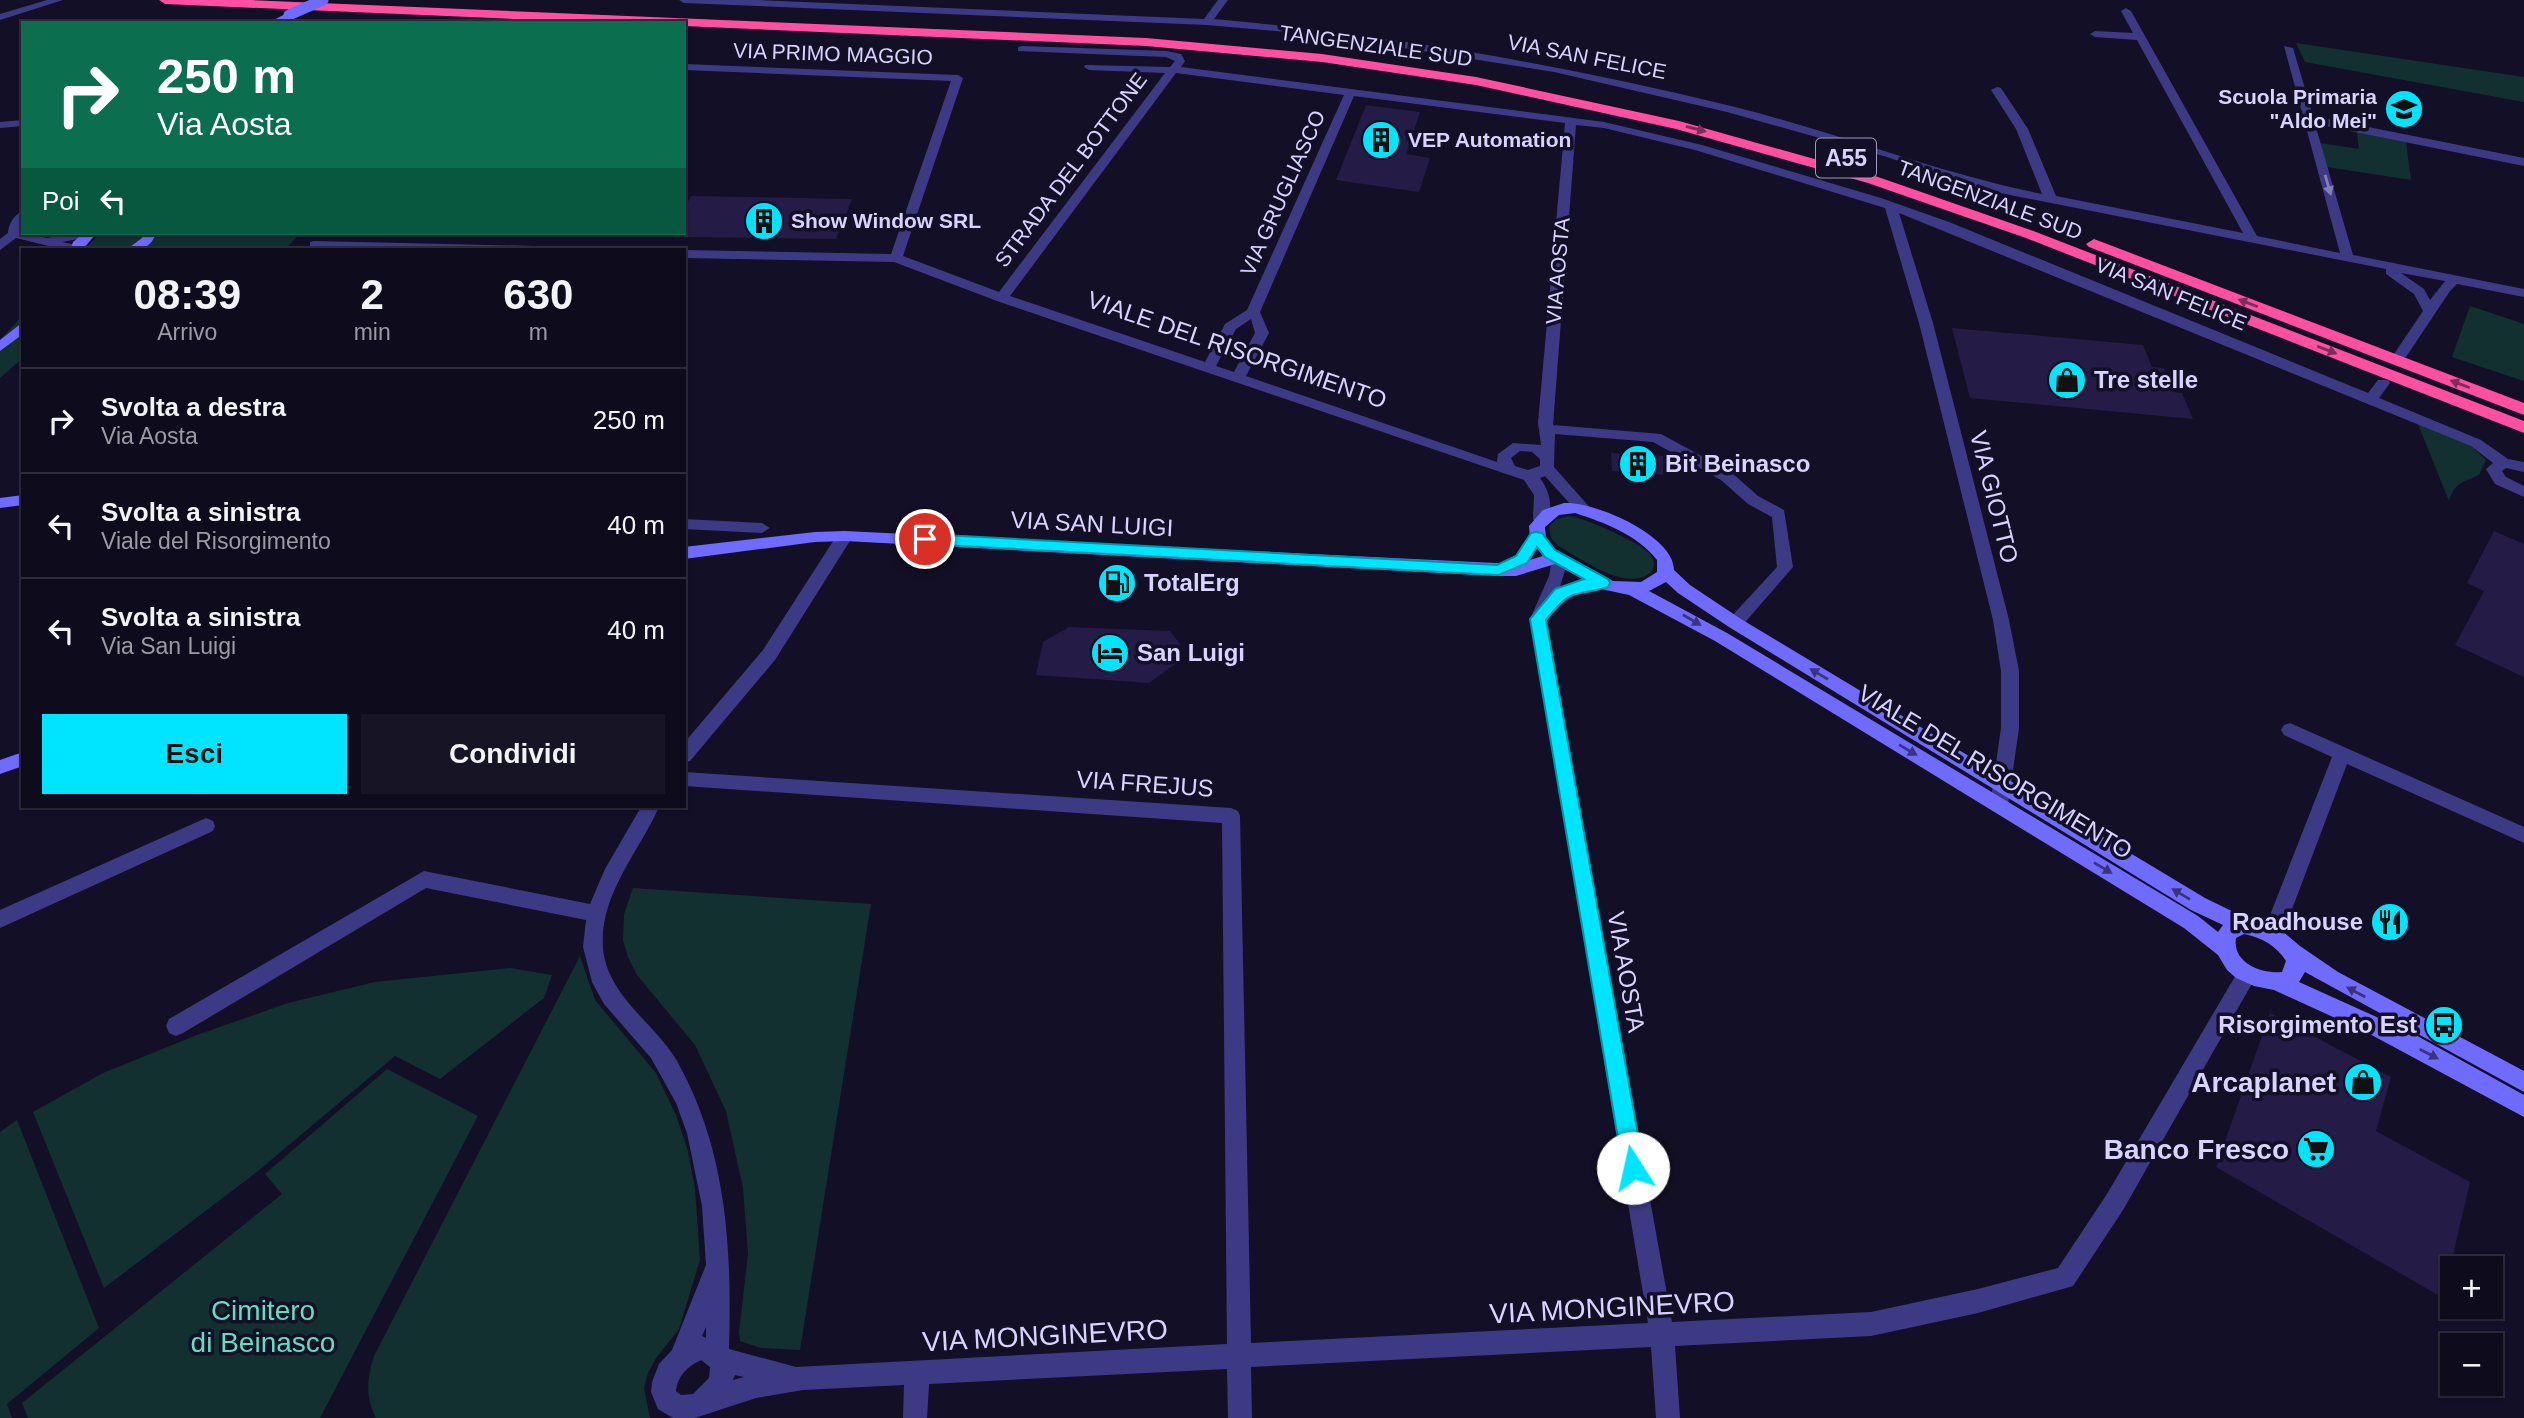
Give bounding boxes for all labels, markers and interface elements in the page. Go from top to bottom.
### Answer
street label: TANGENZIALE SUD [1278,21,1474,70]
street label: VIA SAN FELICE [1506,30,1668,83]
street label: VIA PRIMO MAGGIO [733,39,933,68]
icon: right [42,49,133,140]
text: 250 m [157,49,296,103]
street label: STRADA DEL BOTTONE [990,68,1151,271]
place label: Scuola Primaria "Aldo Mei" [2218,85,2377,132]
school or university icon: Scuola Primaria "Aldo Mei" [2383,88,2425,130]
text: Via Aosta [157,106,292,142]
street label: VIA GRUGLIASCO [1236,107,1329,279]
building icon: VEP Automation [1360,119,1402,161]
one-way arrow [1686,125,1707,135]
place label: VEP Automation [1408,128,1571,151]
road number: A55 [1816,139,1876,178]
street label: TANGENZIALE SUD [1895,155,2085,244]
one-way arrow [2323,175,2333,196]
icon: left [94,182,132,220]
text: Poi [42,186,80,216]
building icon: Show Window SRL [743,200,785,242]
place label: Show Window SRL [791,209,981,232]
street label: VIA AOSTA [1541,217,1574,325]
street label: VIA SAN FELICE [2092,253,2250,334]
text: 08:39 [134,271,241,318]
text: 2 [360,271,384,318]
text: 630 [503,271,573,318]
street label: VIALE DEL RISORGIMENTO [1084,286,1390,414]
one-way arrow [2237,298,2258,309]
text: Arrivo [157,319,217,345]
text: min [354,319,391,345]
text: m [529,319,548,345]
one-way arrow [2316,345,2337,356]
shop icon: Tre stelle [2046,359,2088,401]
place label: Tre stelle [2094,366,2198,393]
one-way arrow [2450,379,2471,390]
text: Svolta a destra [101,392,286,422]
icon: right [42,402,80,440]
text: 250 m [593,405,665,435]
text: Via Aosta [101,423,198,449]
street label: VIA GIOTTO [1965,428,2024,566]
building icon: Bit Beinasco [1617,443,1659,485]
place label: Bit Beinasco [1665,450,1810,477]
text: Svolta a sinistra [101,497,300,527]
street label: VIA SAN LUIGI [1010,506,1174,541]
icon: left [42,507,80,545]
pin [895,509,955,569]
text: 40 m [607,510,665,540]
icon: arrive [906,520,944,558]
text: Viale del Risorgimento [101,528,331,554]
fuel station icon: TotalErg [1096,562,1138,604]
place label: TotalErg [1144,569,1240,596]
text: Svolta a sinistra [101,602,300,632]
icon: left [42,612,80,650]
one-way arrow [1683,614,1702,626]
text: 40 m [607,615,665,645]
hotel icon: San Luigi [1089,632,1131,674]
text: Via San Luigi [101,633,236,659]
place label: San Luigi [1137,639,1245,666]
one-way arrow [1810,668,1829,680]
street label: VIALE DEL RISORGIMENTO [1853,679,2137,864]
button: Esci [42,714,347,794]
button: Condividi [361,714,665,794]
one-way arrow [1899,744,1918,756]
street label: VIA FREJUS [1076,765,1214,802]
one-way arrow [2093,862,2112,875]
one-way arrow [2172,887,2191,900]
restaurant icon: Roadhouse [2369,901,2411,943]
place label: Roadhouse [2232,908,2363,935]
street label: VIA AOSTA [1603,909,1650,1034]
one-way arrow [2346,986,2366,998]
bus stop icon: Risorgimento Est [2423,1004,2465,1046]
place label: Risorgimento Est [2218,1011,2417,1038]
one-way arrow [2420,1048,2440,1060]
shop icon: Arcaplanet [2342,1061,2384,1103]
place label: Arcaplanet [2191,1067,2336,1098]
supermarket icon: Banco Fresco [2295,1128,2337,1170]
position arrow [1596,1131,1670,1205]
place label: Banco Fresco [2104,1134,2289,1165]
map controls [2440,1256,2503,1396]
button: + [2440,1256,2503,1319]
street label: VIA MONGINEVRO [1488,1286,1736,1329]
park label: Cimitero di Beinasco [191,1295,335,1358]
street label: VIA MONGINEVRO [921,1314,1169,1357]
button: − [2440,1333,2503,1396]

